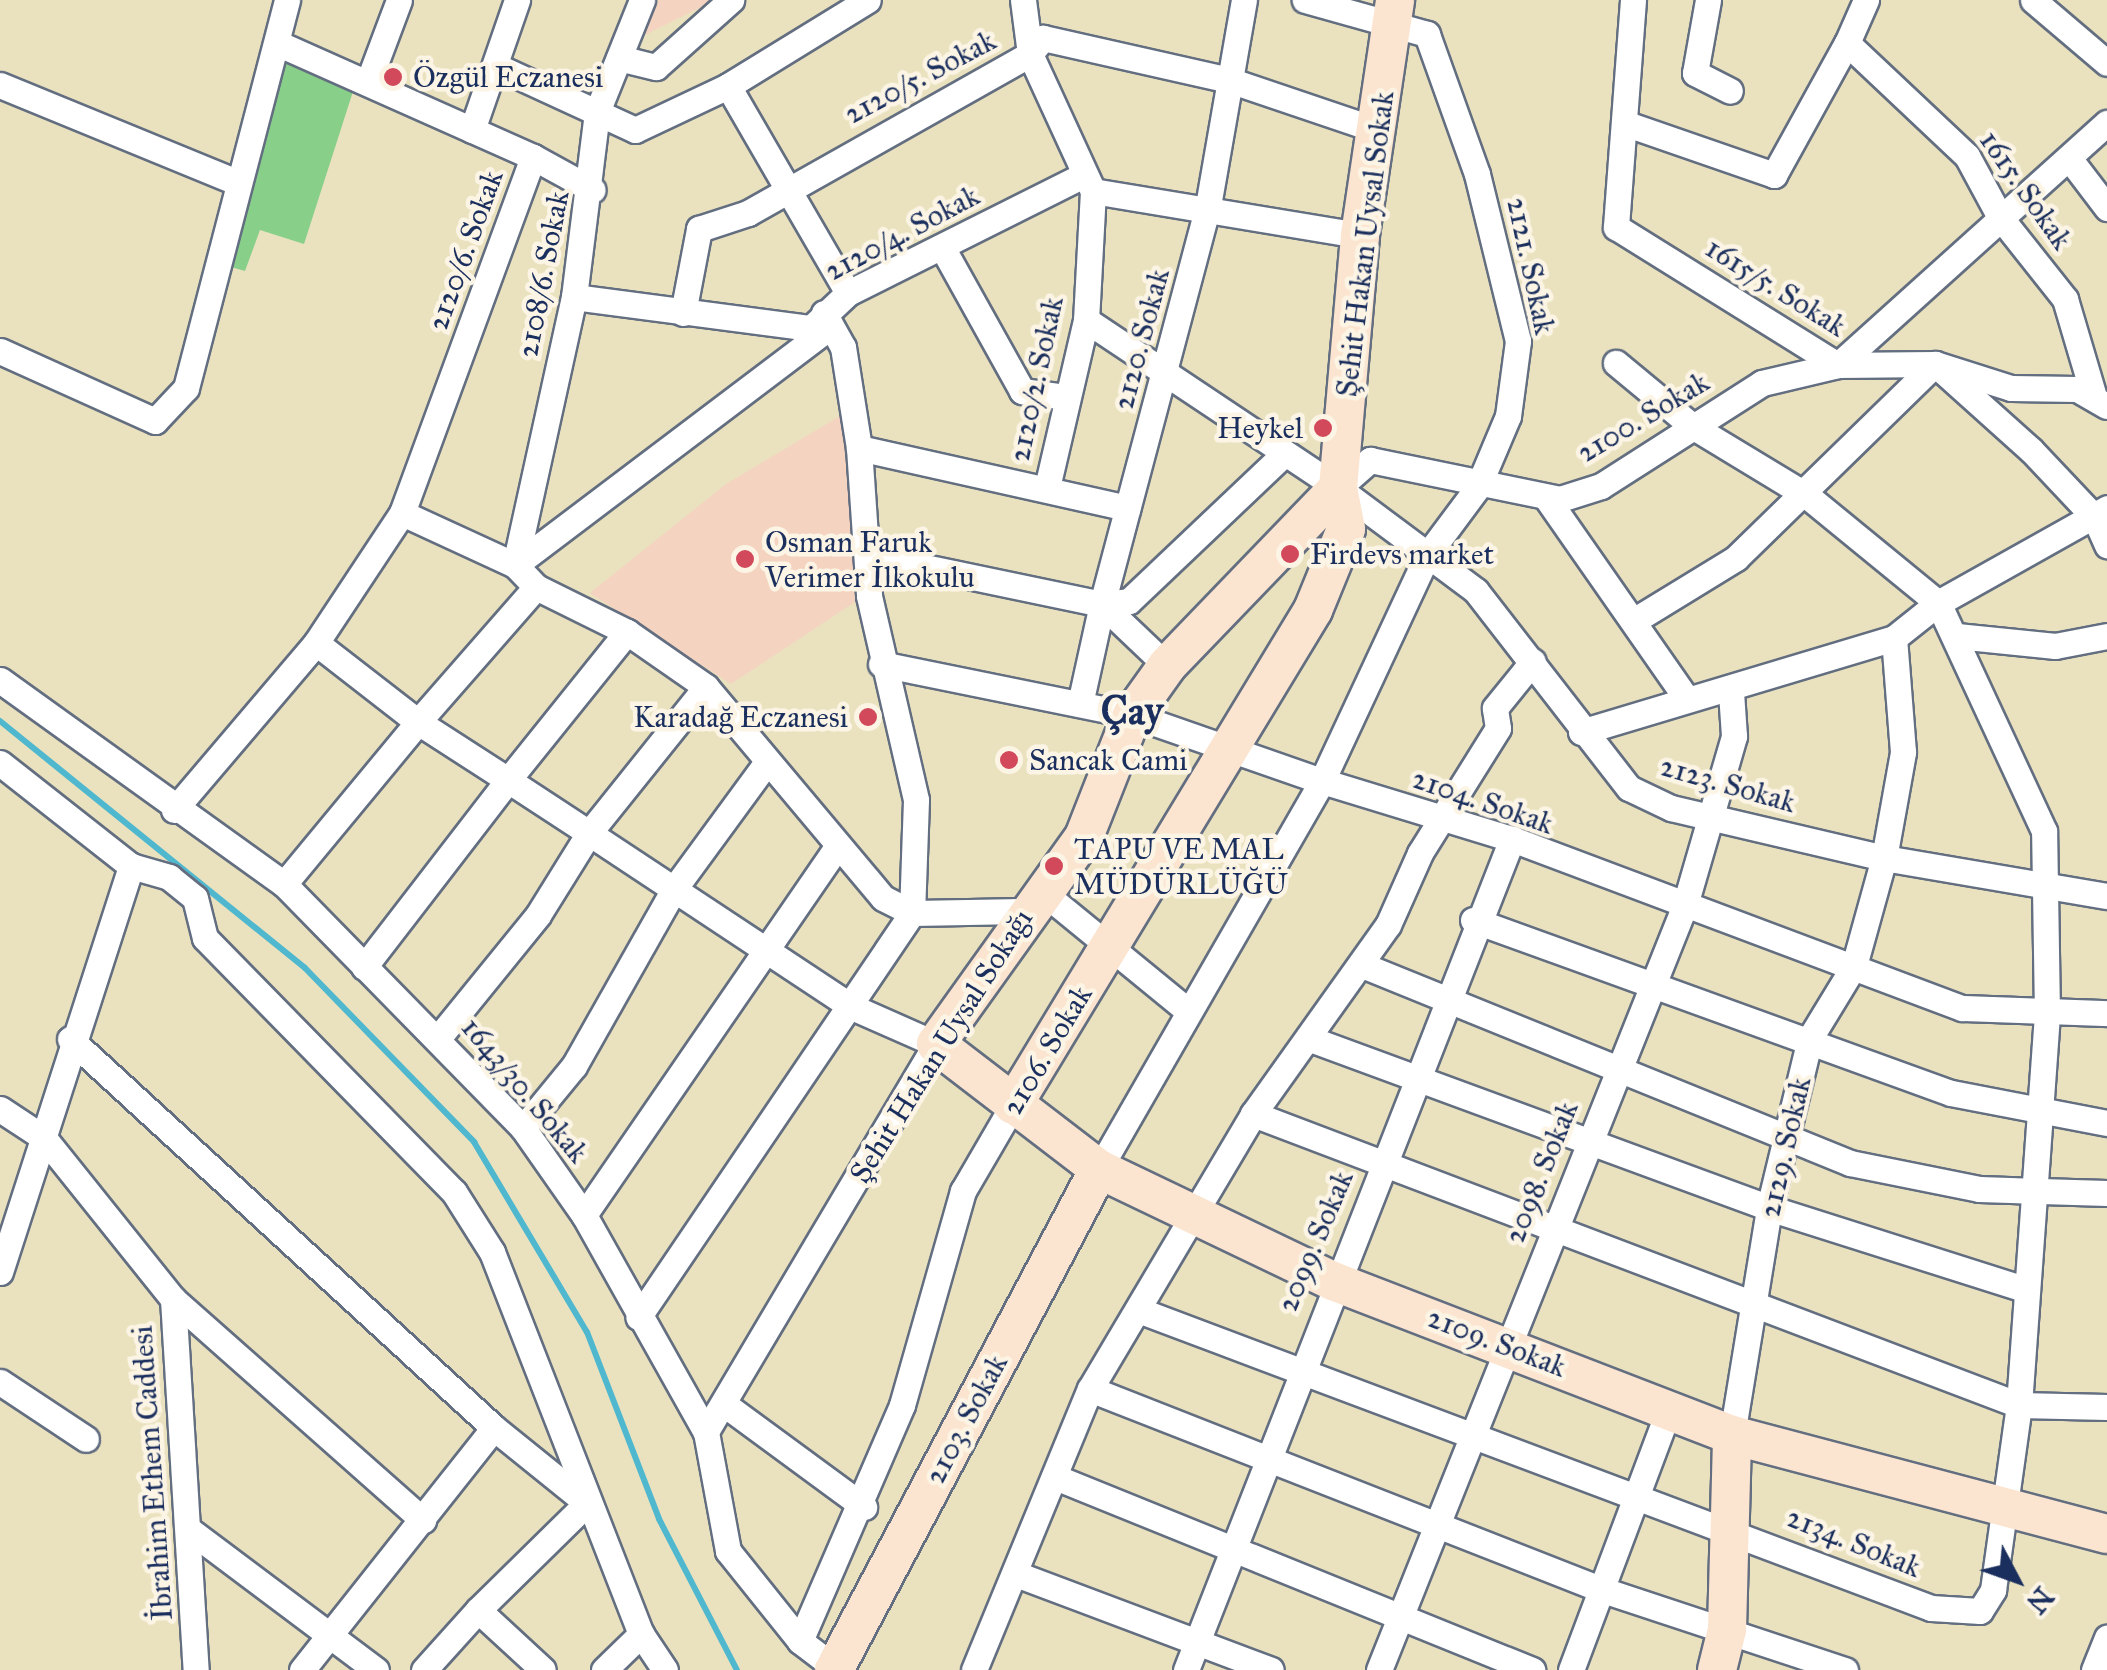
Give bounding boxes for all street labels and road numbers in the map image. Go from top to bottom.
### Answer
street label: 2120/5. Sokak [838,22,1002,132]
street label: Şehit Hakan Uysal Sokak [1328,89,1402,399]
street label: 1615. Sokak [1972,123,2080,257]
street label: 2120/6. Sokak [419,165,511,335]
street label: 2120/4. Sokak [819,177,985,289]
street label: 2108/6. Sokak [509,188,577,360]
street label: 2121. Sokak [1499,194,1563,338]
street label: 1615/5. Sokak [1699,230,1853,344]
street label: 2120. Sokak [1105,265,1177,413]
street label: 2120/2. Sokak [1001,293,1071,465]
street label: 2100. Sokak [1571,364,1715,470]
street label: 2123. Sokak [1656,748,1800,820]
street label: 2104. Sokak [1408,760,1558,842]
street label: Şehit Hakan Uysal Sokağı [842,902,1040,1190]
street label: 2106. Sokak [994,979,1100,1121]
street label: 1643/30. Sokak [454,1010,596,1170]
street label: 2129. Sokak [1751,1073,1819,1221]
street label: 2098. Sokak [1496,1096,1586,1248]
street label: 2099. Sokak [1269,1165,1361,1317]
street label: 2109. Sokak [1423,1299,1571,1385]
street label: İbrahim Ethem Caddesi [124,1324,180,1622]
street label: 2103. Sokak [917,1348,1015,1490]
street label: 2134. Sokak [1782,1499,1926,1585]

